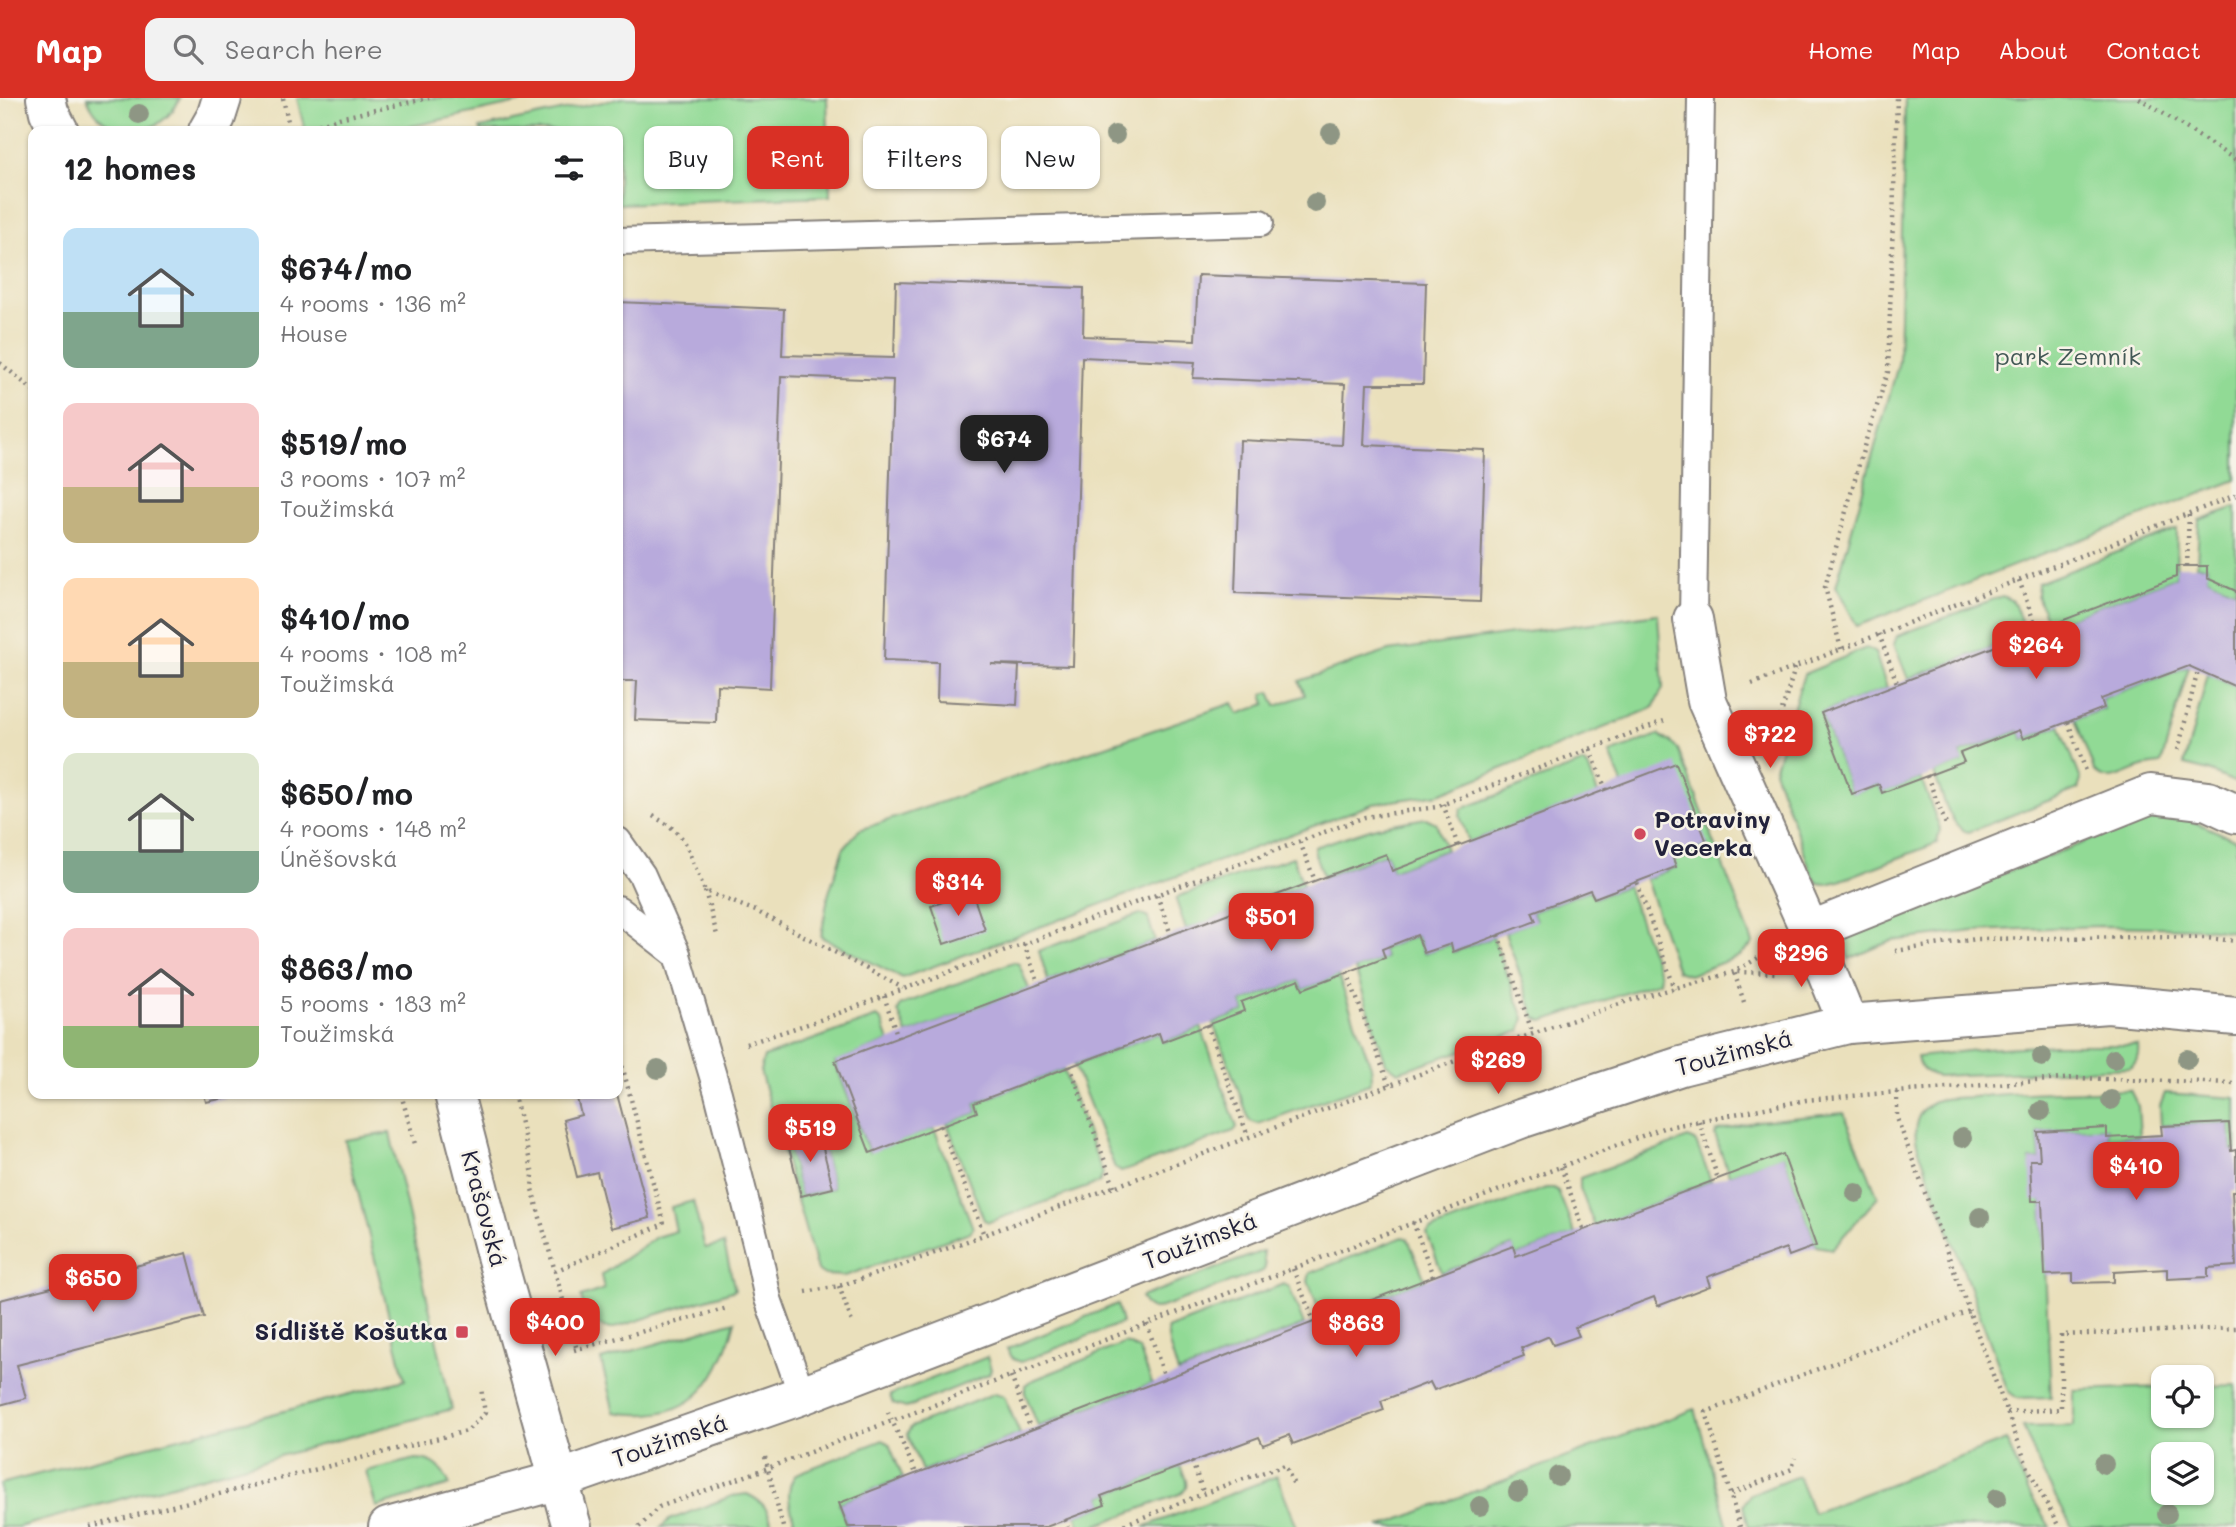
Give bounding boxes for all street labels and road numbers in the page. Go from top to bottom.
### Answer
street label: Toužimská [1672,1021,1796,1082]
street label: Krašovská [455,1147,516,1270]
street label: Toužimská [1138,1204,1261,1276]
street label: Toužimská [608,1405,731,1474]

